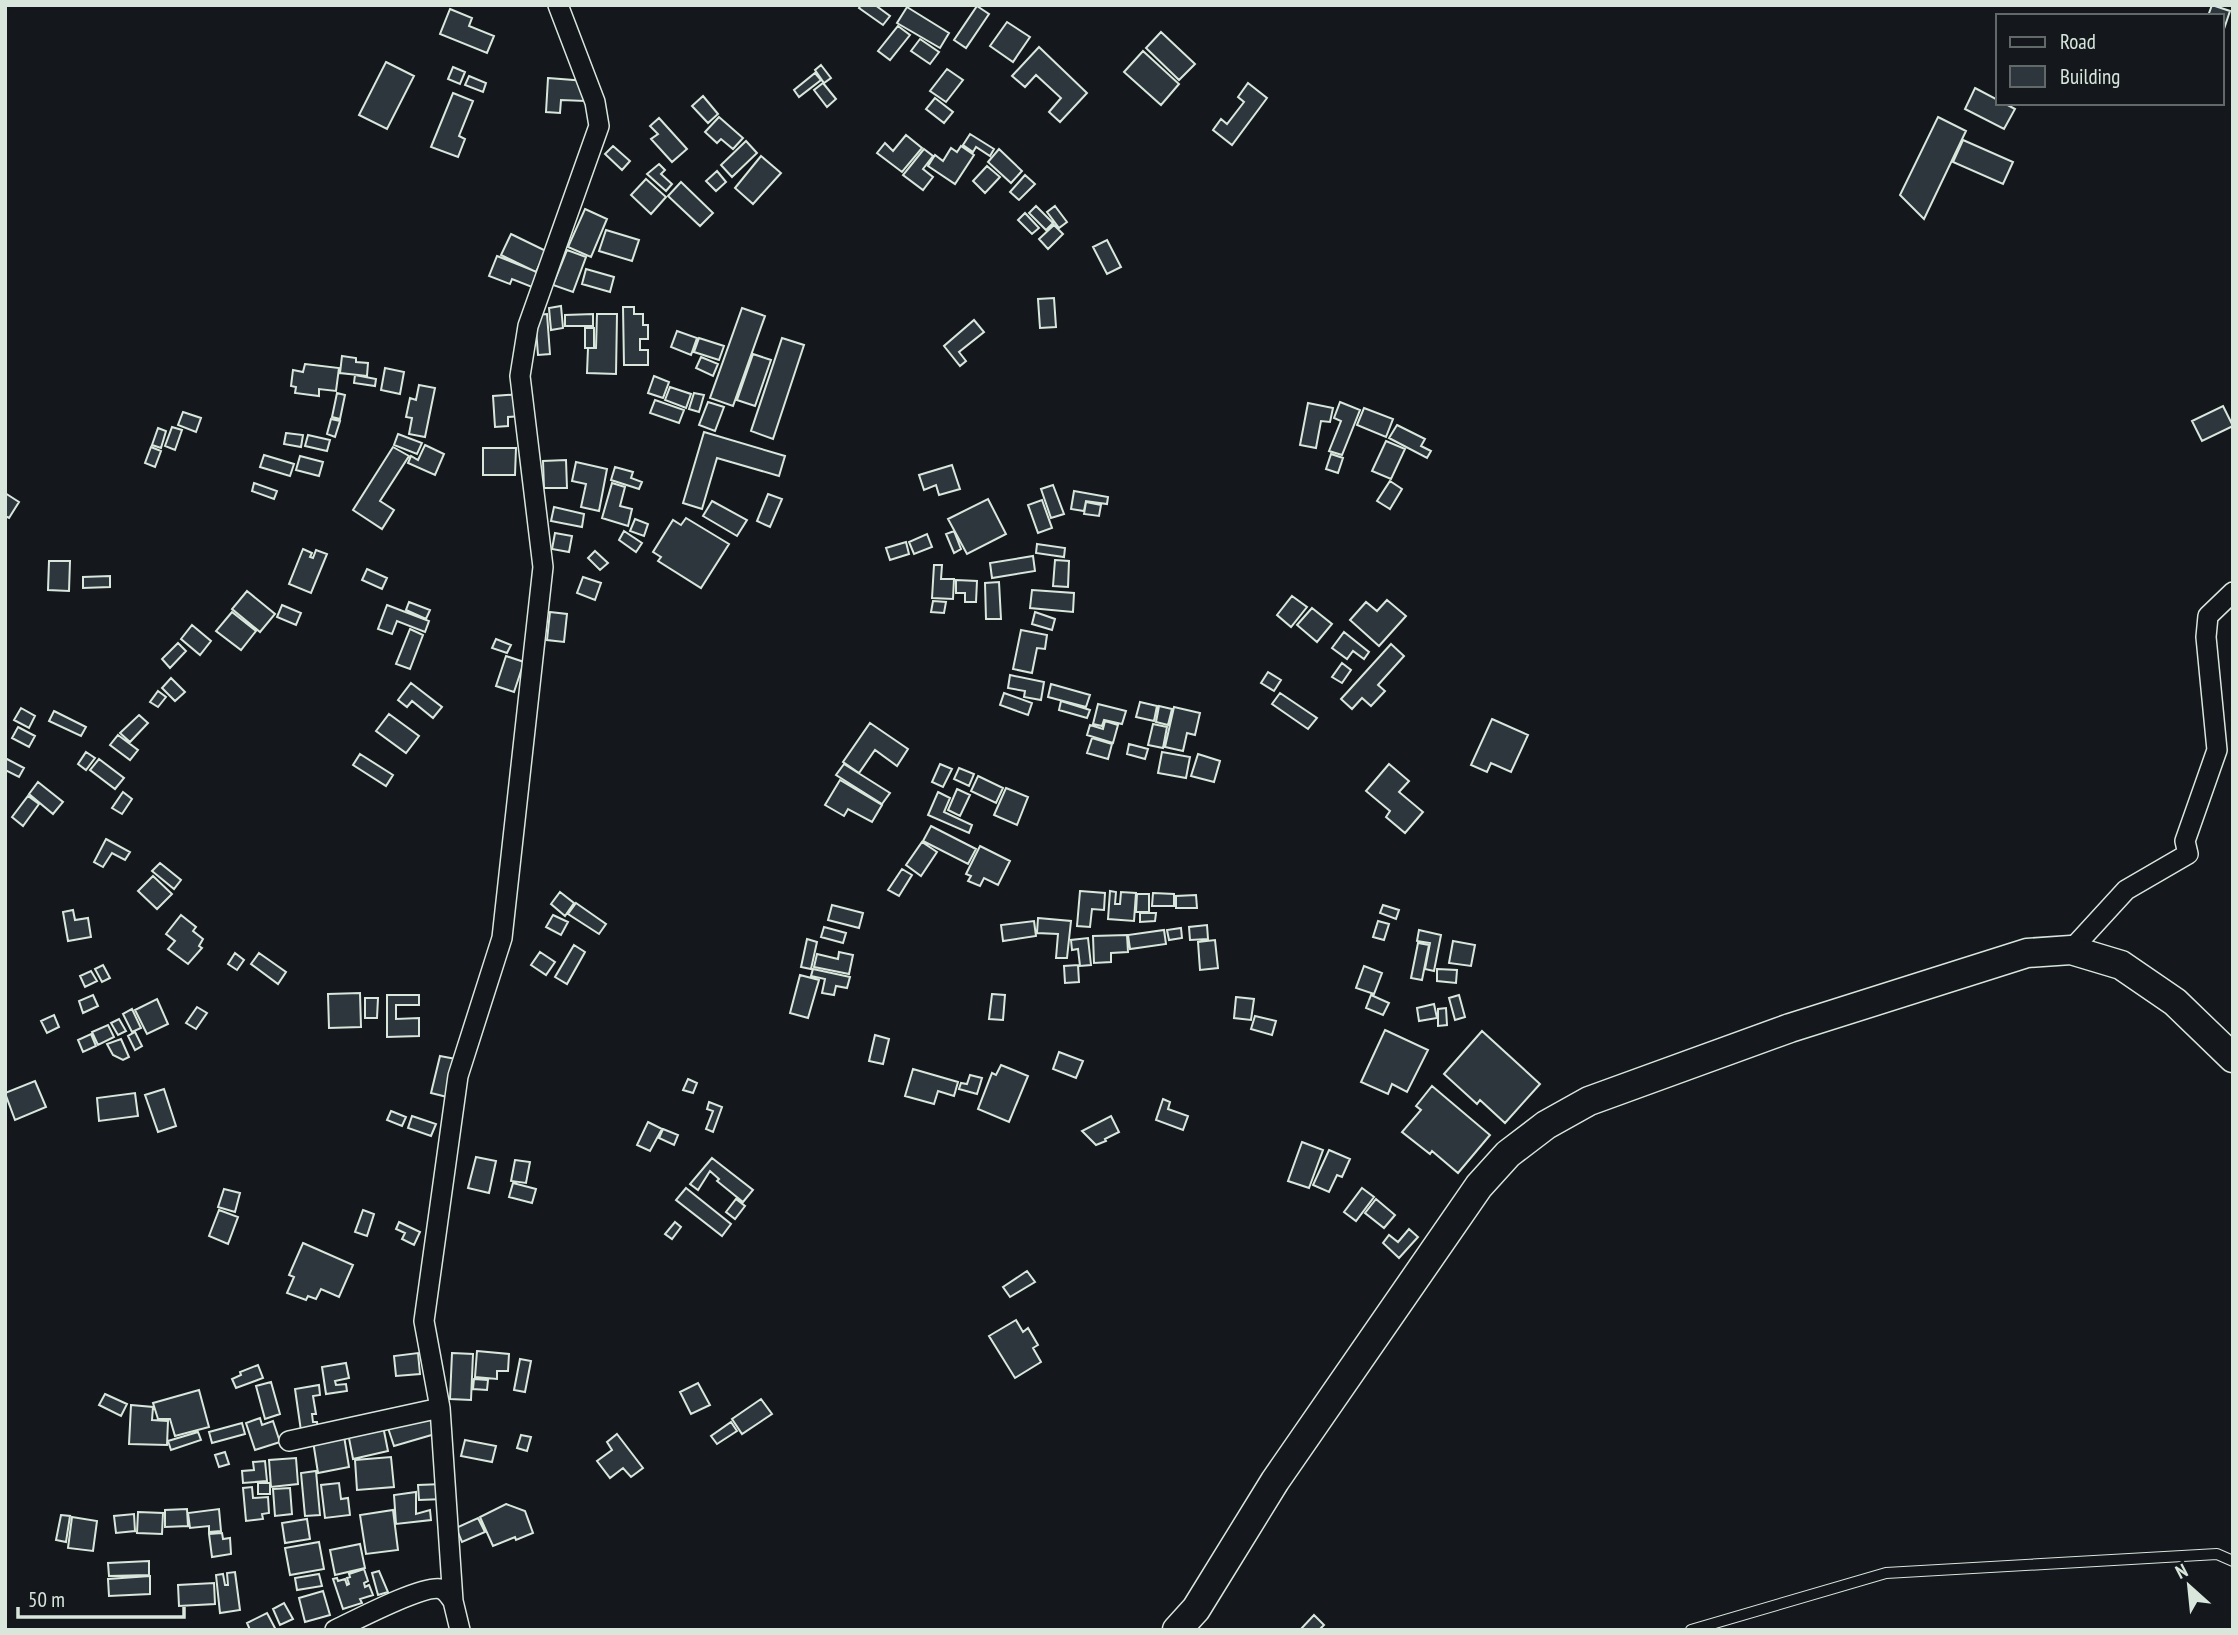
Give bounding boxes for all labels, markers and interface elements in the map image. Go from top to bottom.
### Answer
legend [1996,14,2224,105]
text: Road [2060,28,2096,55]
text: Building [2060,63,2120,90]
north arrow [2154,1551,2224,1621]
text: N [2171,1558,2191,1584]
scale bar [18,1576,184,1620]
text: 50 m [28,1586,65,1613]

